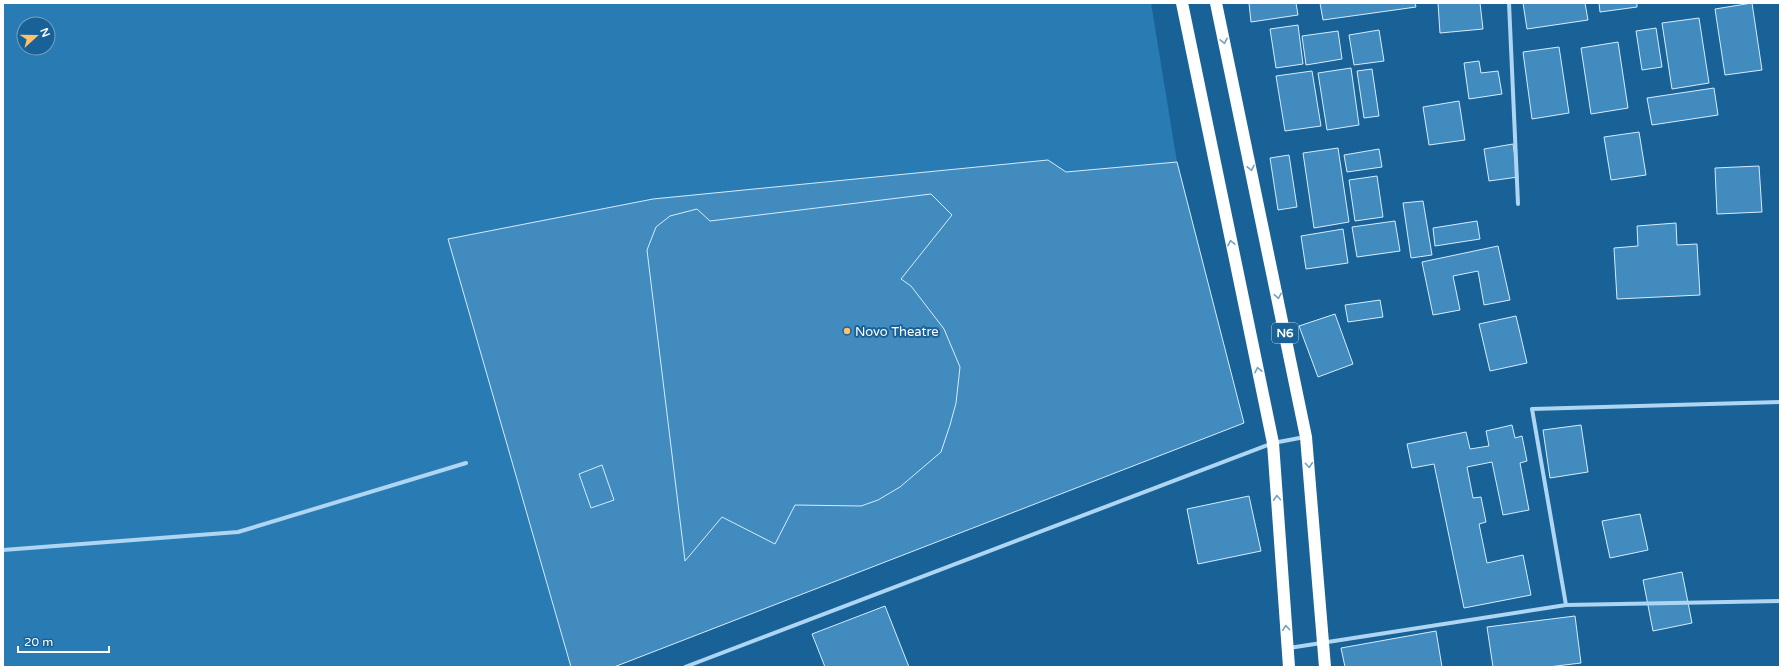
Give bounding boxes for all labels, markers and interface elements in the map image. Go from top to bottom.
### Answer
north arrow [16,16,56,56]
text: N [37,26,53,39]
one-way arrow [1220,38,1228,44]
one-way arrow [1247,165,1255,171]
one-way arrow [1228,240,1236,246]
one-way arrow [1273,292,1281,299]
road number: N6 [1272,323,1298,343]
place label: Novo Theatre [855,324,939,340]
marker: Novo Theatre [842,326,852,336]
one-way arrow [1254,367,1262,373]
one-way arrow [1304,462,1313,468]
one-way arrow [1272,495,1281,501]
one-way arrow [1282,625,1291,631]
scale bar [18,628,109,654]
text: 20 m [24,635,53,649]

